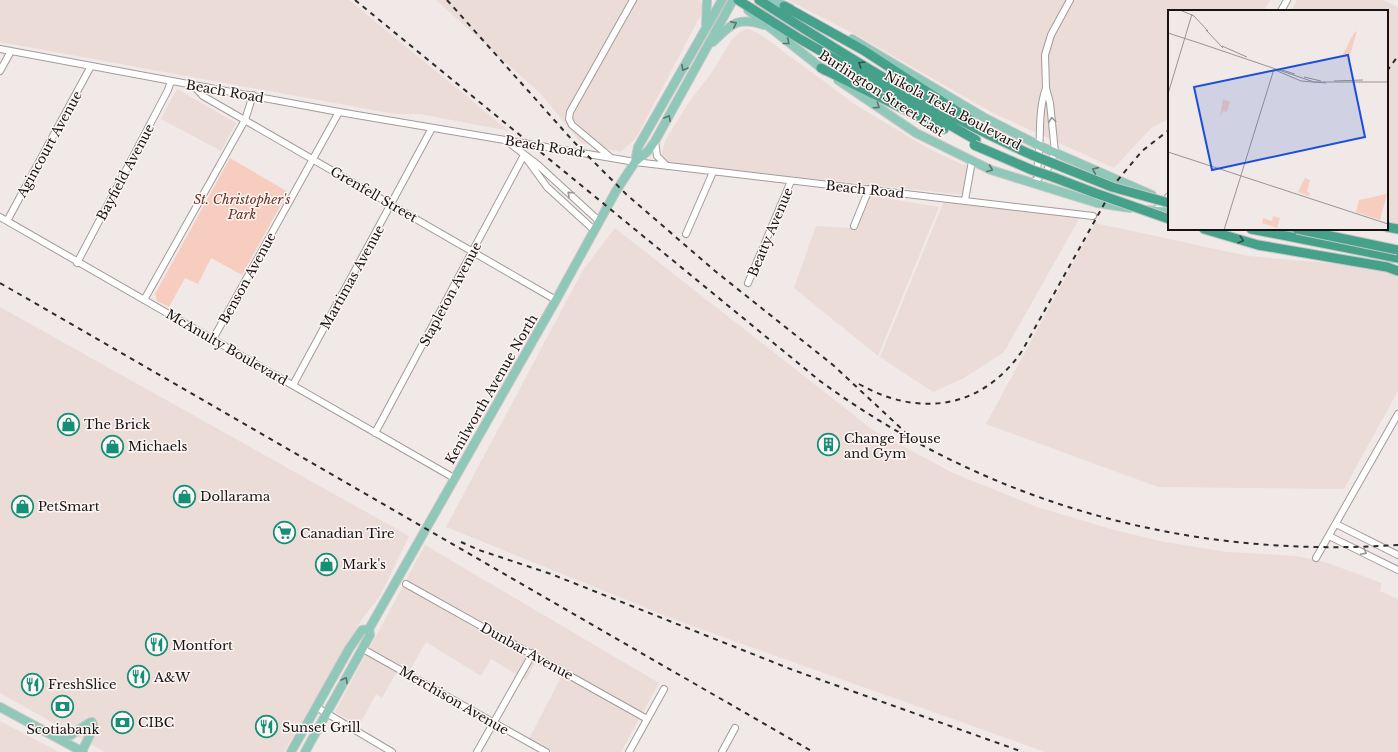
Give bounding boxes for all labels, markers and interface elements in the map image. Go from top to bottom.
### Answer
inset map [1168,10,1388,230]
one-way arrow [730,21,738,29]
one-way arrow [783,37,790,44]
street label: Burlington Street East [816,46,948,141]
one-way arrow [858,61,865,68]
one-way arrow [681,64,688,71]
street label: Nikola Tesla Boulevard [881,67,1024,154]
street label: Beach Road [185,76,265,107]
street label: Agincourt Avenue [13,88,86,201]
one-way arrow [872,101,879,108]
one-way arrow [663,114,670,122]
one-way arrow [1048,117,1057,123]
street label: Bayfield Avenue [93,121,158,223]
street label: Beach Road [504,132,584,161]
street label: Grenfell Street [327,163,420,226]
one-way arrow [985,164,993,172]
one-way arrow [1091,167,1099,175]
street label: Beach Road [825,177,905,202]
street label: Beatty Avenue [744,185,797,279]
park label: St. Christopher's Park [193,191,291,223]
one-way arrow [567,192,575,199]
street label: Martimas Avenue [317,222,388,332]
street label: Benson Avenue [215,229,280,327]
one-way arrow [1238,235,1245,244]
street label: Stapleton Avenue [416,239,485,349]
street label: McAnulty Boulevard [163,306,291,389]
street label: Kenilworth Avenue North [441,311,541,467]
shop icon: The Brick [56,411,82,437]
place label: The Brick [84,416,150,433]
place label: Change House and Gym [844,430,941,462]
building icon: Change House and Gym [815,432,841,458]
shop icon: Michaels [99,433,125,459]
place label: Michaels [128,438,187,455]
shop icon: Dollarama [172,483,198,509]
place label: Dollarama [200,488,271,505]
shop icon: PetSmart [9,493,35,519]
place label: PetSmart [38,498,100,515]
supermarket icon: Canadian Tire [272,520,298,546]
place label: Canadian Tire [300,525,394,542]
one-way arrow [1360,548,1367,555]
shop icon: Mark's [313,551,339,577]
place label: Mark's [342,556,386,573]
street label: Dunbar Avenue [477,619,576,684]
restaurant icon: Montfort [144,632,170,658]
place label: Montfort [172,637,233,654]
street label: Merchison Avenue [396,662,512,739]
restaurant icon: A&W [126,664,152,690]
place label: A&W [153,669,191,686]
restaurant icon: FreshSlice [20,671,46,697]
place label: FreshSlice [48,676,116,693]
one-way arrow [341,676,348,684]
bank icon: Scotiabank [50,694,76,720]
bank icon: CIBC [109,709,135,735]
place label: CIBC [138,714,174,731]
restaurant icon: Sunset Grill [254,714,280,740]
place label: Sunset Grill [282,719,360,736]
place label: Scotiabank [26,721,100,738]

